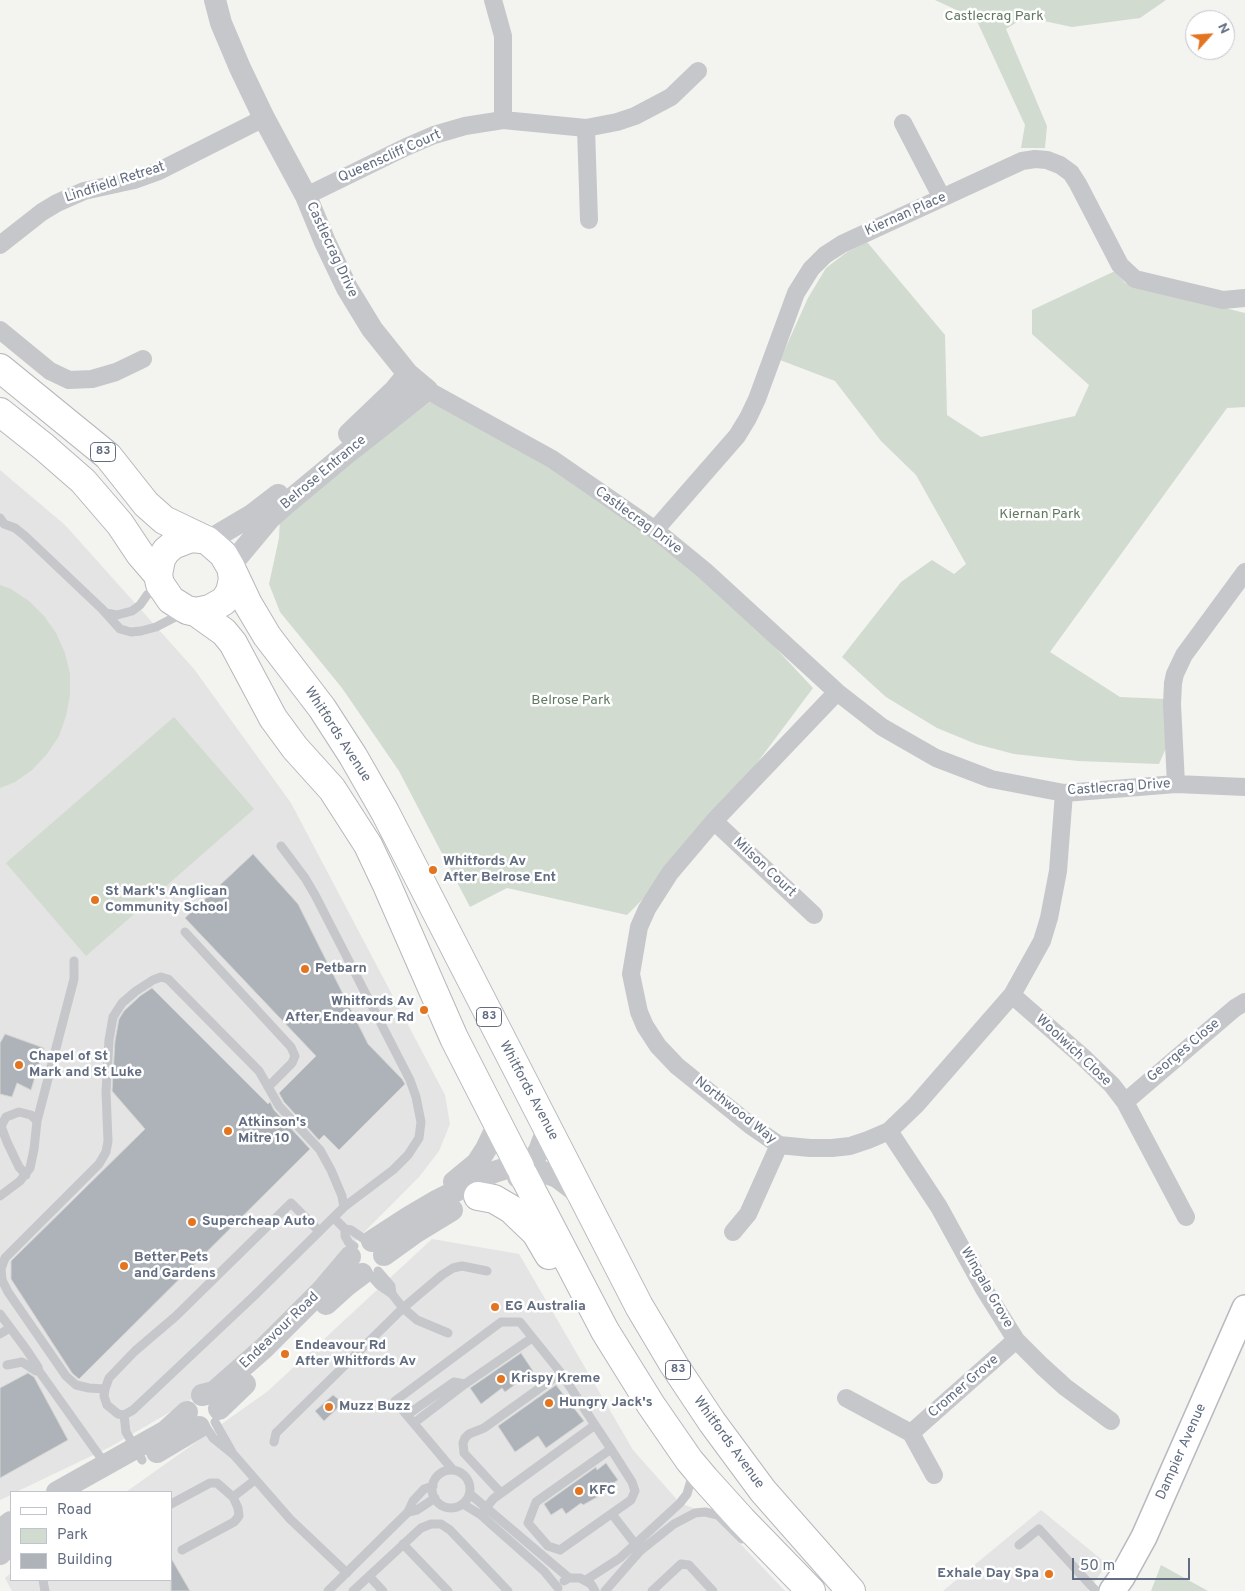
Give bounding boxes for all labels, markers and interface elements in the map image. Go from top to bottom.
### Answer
park label: Castlecrag Park [944,9,1044,25]
north arrow [1185,10,1235,60]
text: N [1213,20,1233,37]
street label: Queenscliff Court [336,127,444,187]
street label: Lindfield Retreat [63,159,167,207]
street label: Kiernan Place [863,190,949,240]
street label: Castlecrag Drive [302,200,360,300]
street label: Belrose Entrance [278,432,370,514]
road number: 83 [90,442,116,462]
street label: Castlecrag Drive [591,484,685,558]
park label: Kiernan Park [999,507,1081,523]
street label: Whitfords Avenue [300,684,374,786]
park label: Belrose Park [531,693,611,709]
street label: Castlecrag Drive [1067,776,1171,800]
street label: Milson Court [729,835,799,901]
place label: Whitfords Av After Belrose Ent [443,854,556,886]
marker: Whitfords Av After Belrose Ent [427,864,439,876]
place label: St Mark's Anglican Community School [105,884,228,916]
marker: St Mark's Anglican Community School [89,894,101,906]
place label: Petbarn [315,961,367,977]
marker: Petbarn [299,963,311,975]
place label: Whitfords Av After Endeavour Rd [285,994,414,1026]
marker: Whitfords Av After Endeavour Rd [418,1004,430,1016]
road number: 83 [476,1008,502,1026]
street label: Woolwich Close [1032,1012,1114,1090]
street label: Georges Close [1144,1016,1224,1086]
street label: Whitfords Avenue [495,1038,561,1144]
place label: Chapel of St Mark and St Luke [29,1049,142,1082]
marker: Chapel of St Mark and St Luke [13,1059,25,1071]
street label: Northwood Way [691,1074,779,1148]
place label: Atkinson's Mitre 10 [238,1115,306,1148]
marker: Atkinson's Mitre 10 [222,1125,234,1137]
place label: Supercheap Auto [202,1214,315,1230]
marker: Supercheap Auto [186,1216,198,1228]
street label: Wingala Grove [956,1245,1016,1331]
place label: Better Pets and Gardens [134,1250,216,1282]
marker: Better Pets and Gardens [118,1260,130,1272]
street label: Endeavour Road [237,1289,323,1373]
place label: EG Australia [505,1299,586,1315]
marker: EG Australia [489,1301,501,1313]
place label: Endeavour Rd After Whitfords Av [295,1338,416,1370]
marker: Endeavour Rd After Whitfords Av [279,1348,291,1360]
street label: Cromer Grove [925,1352,1003,1422]
road number: 83 [666,1360,690,1380]
place label: Krispy Kreme [511,1371,600,1387]
marker: Krispy Kreme [495,1373,507,1385]
street label: Whitfords Avenue [689,1394,767,1492]
place label: Hungry Jack's [559,1395,653,1411]
marker: Hungry Jack's [543,1397,555,1409]
place label: Muzz Buzz [339,1399,411,1415]
marker: Muzz Buzz [323,1401,335,1413]
street label: Dampier Avenue [1153,1401,1211,1503]
place label: KFC [589,1483,616,1499]
marker: KFC [573,1485,585,1497]
legend [10,1491,172,1581]
text: Road [57,1501,92,1520]
text: Park [57,1526,88,1545]
scale bar [1075,1548,1192,1580]
text: Building [57,1551,112,1570]
text: 50 m [1080,1557,1115,1576]
place label: Exhale Day Spa [937,1566,1039,1582]
marker: Exhale Day Spa [1043,1568,1055,1580]

